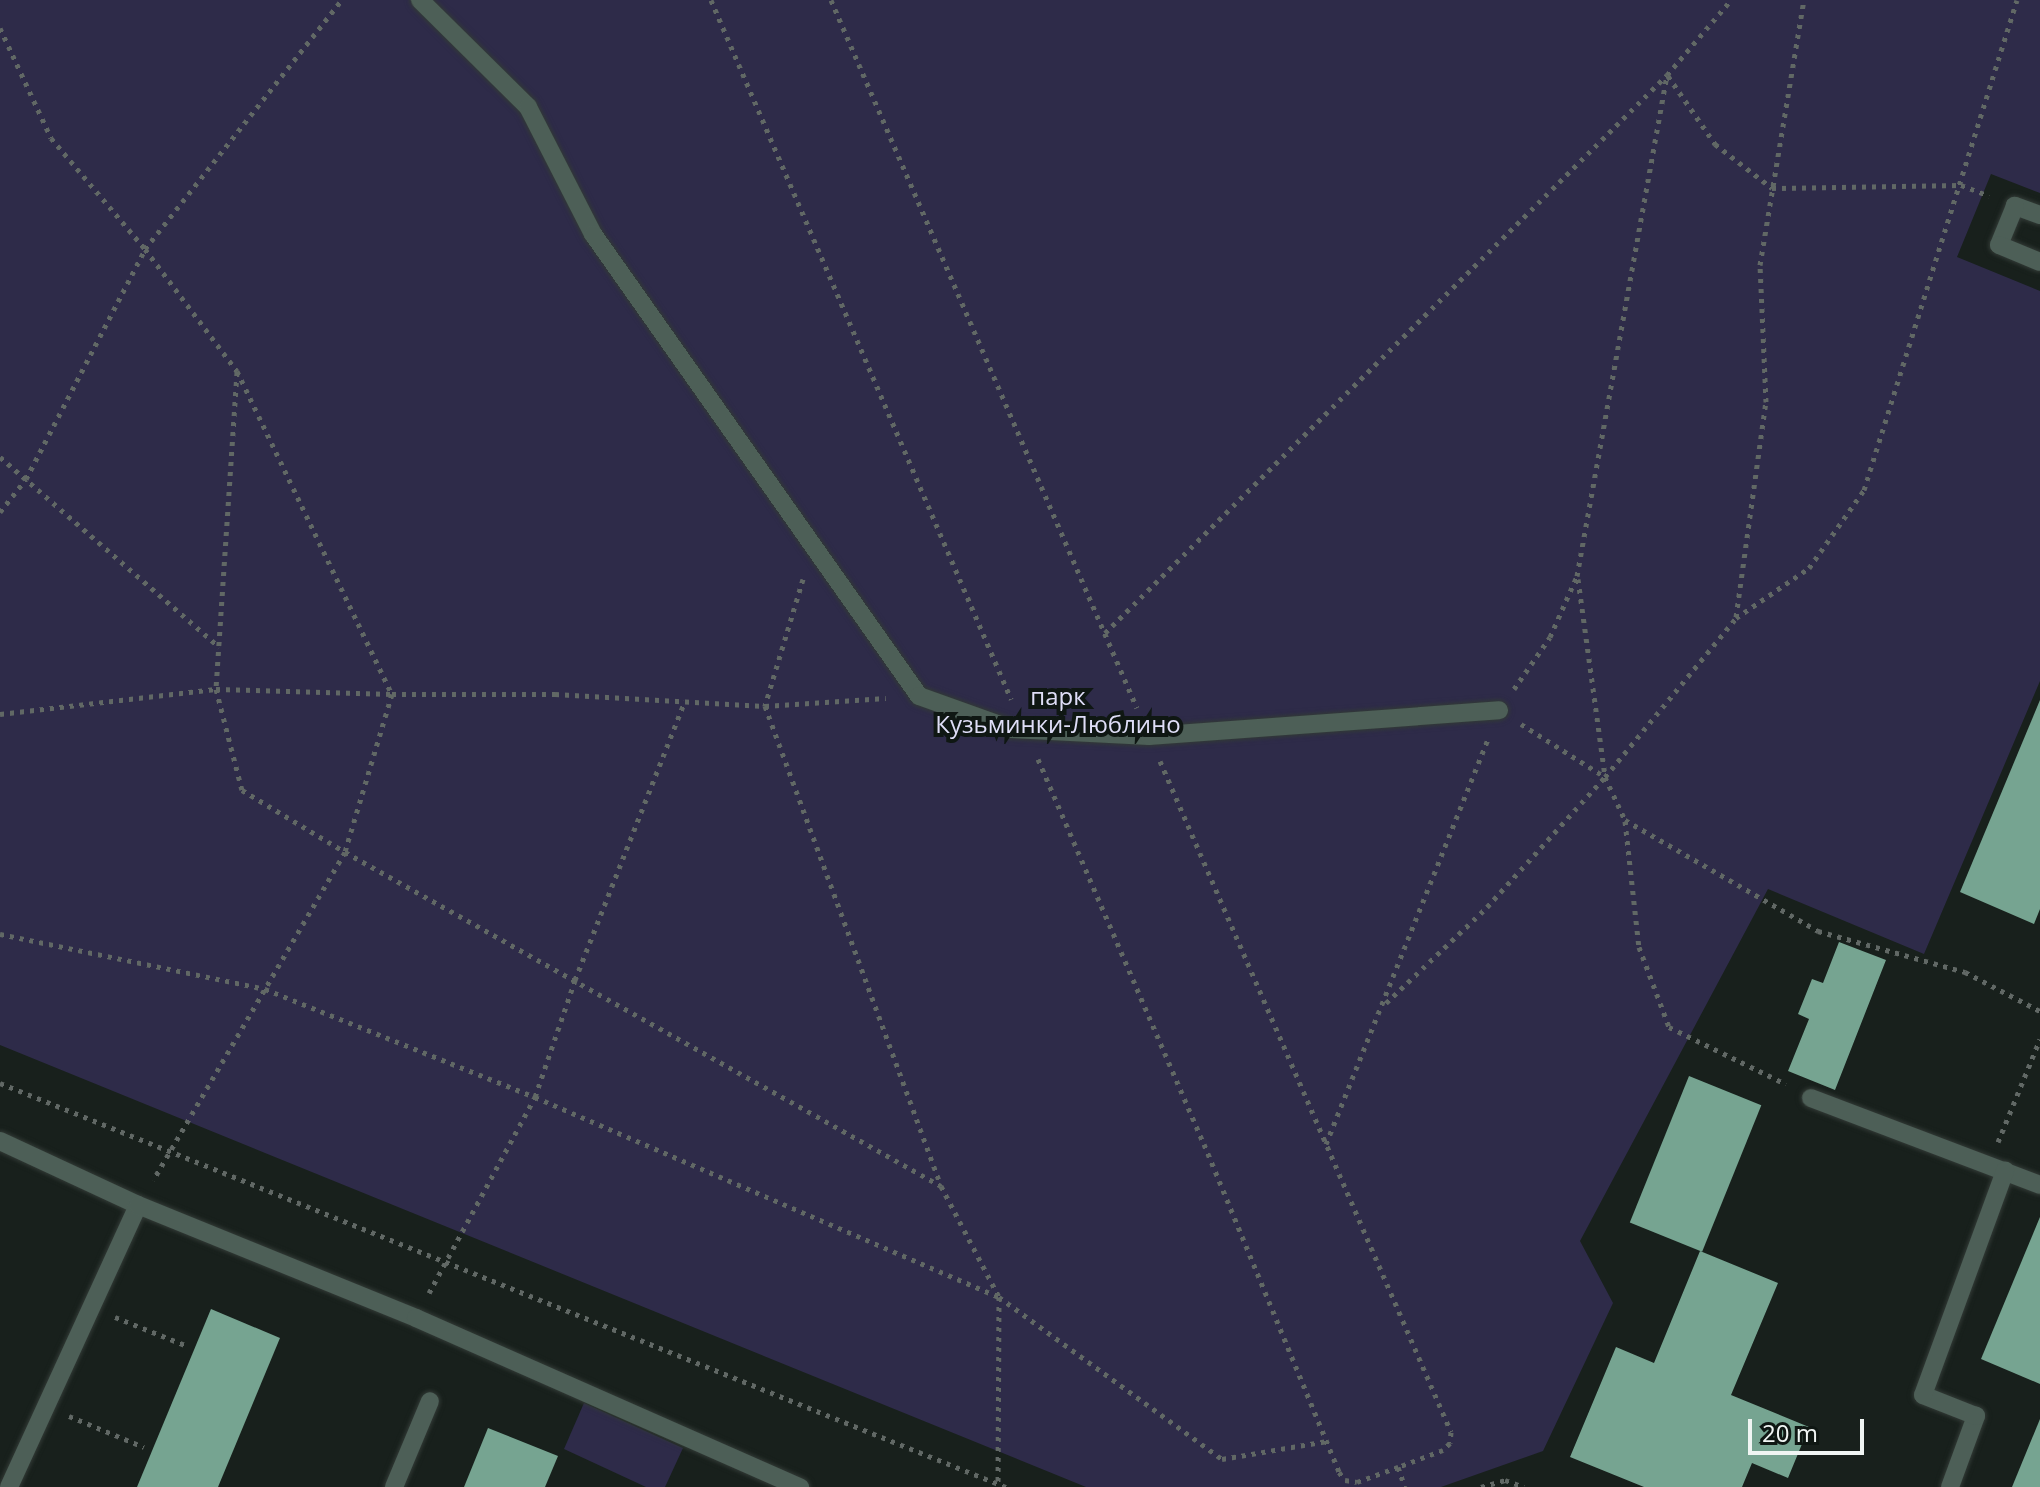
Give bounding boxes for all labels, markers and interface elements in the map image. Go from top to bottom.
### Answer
park label: парк Кузьминки-Люблино [935,682,1181,738]
scale bar [1752,1403,1868,1453]
text: 20 m [1762,1416,1818,1449]

